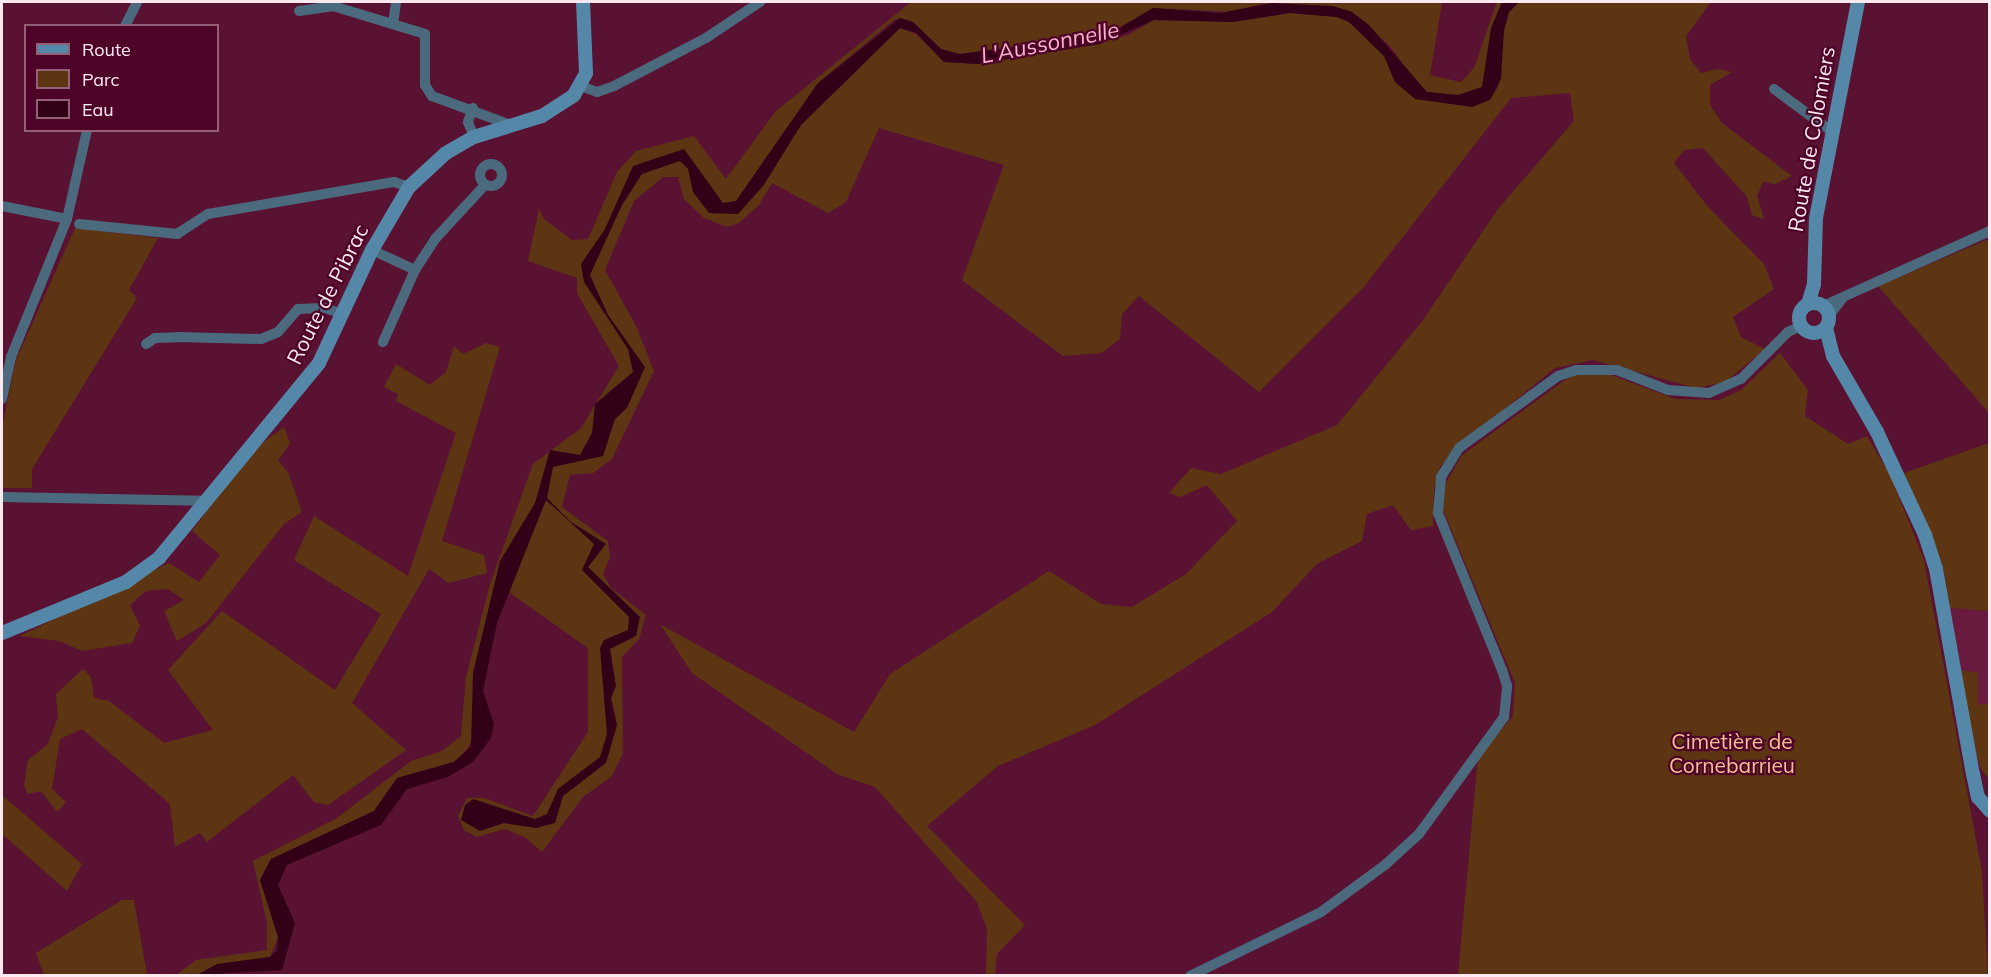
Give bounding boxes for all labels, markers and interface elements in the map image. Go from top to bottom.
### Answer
water label: L'Aussonnelle [979,17,1121,69]
legend [24,24,219,132]
text: Route [82,38,131,61]
street label: Route de Colomiers [1782,45,1840,233]
text: Parc [82,68,119,91]
text: Eau [82,98,114,121]
street label: Route de Pibrac [281,220,373,368]
park label: Cimetière de Cornebarrieu [1669,728,1795,778]

